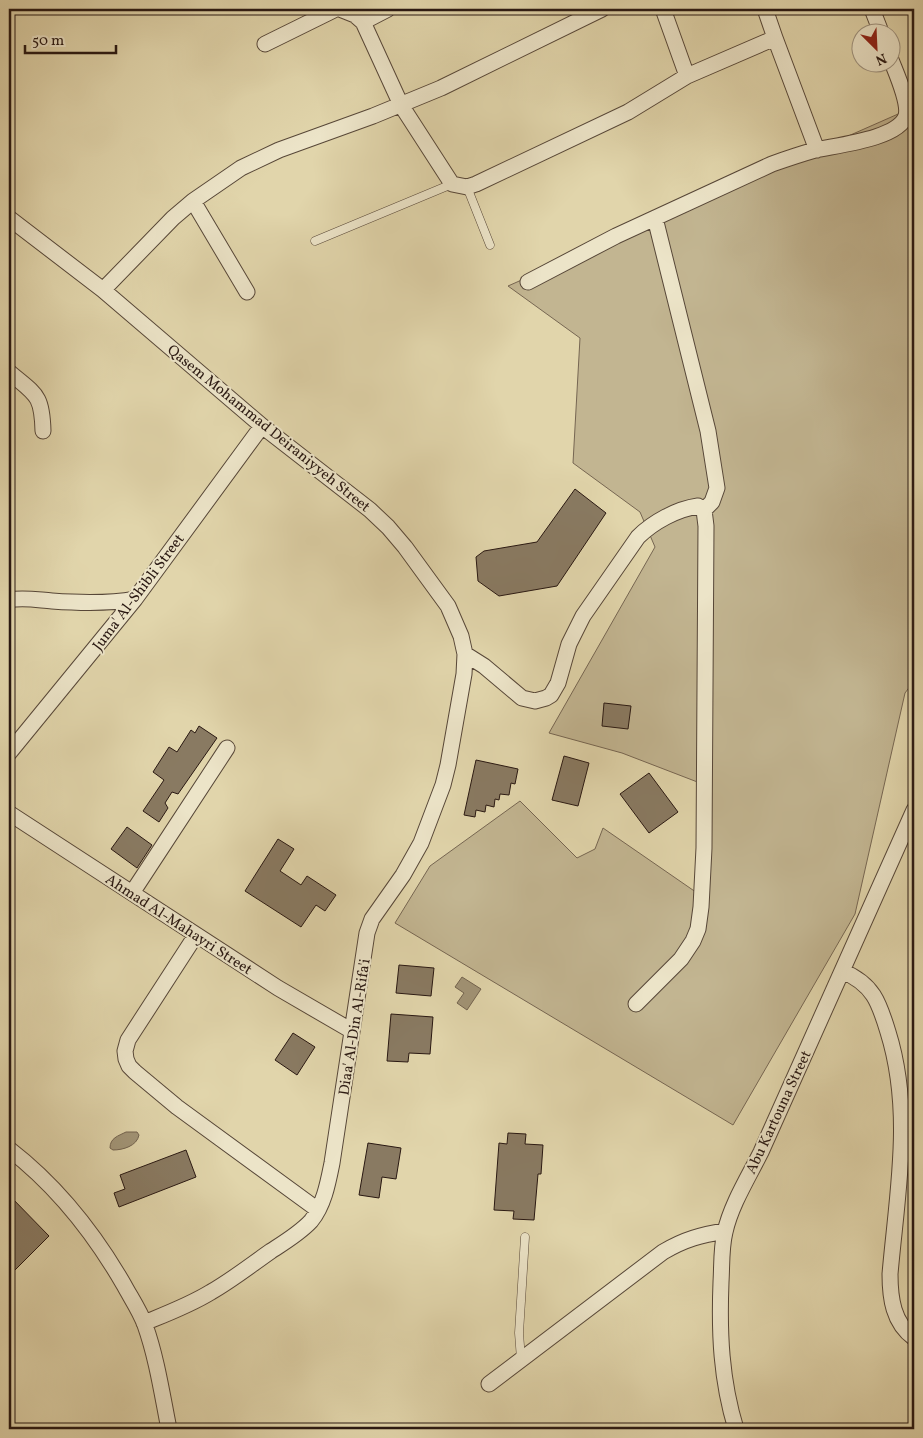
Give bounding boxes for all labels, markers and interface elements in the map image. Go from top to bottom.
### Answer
scale bar [25,22,116,54]
north arrow [850,22,900,72]
text: 50 m [32,31,64,52]
text: N [872,48,889,69]
street label: Qasem Mohammad Deiraniyyeh Street [162,340,374,518]
street label: Juma' Al-Shibli Street [88,530,190,656]
street label: Ahmad Al-Mahayri Street [101,870,256,981]
street label: Diaa' Al-Din Al-Rifa'i [334,957,377,1097]
street label: Abu Kartouna Street [741,1047,817,1178]

